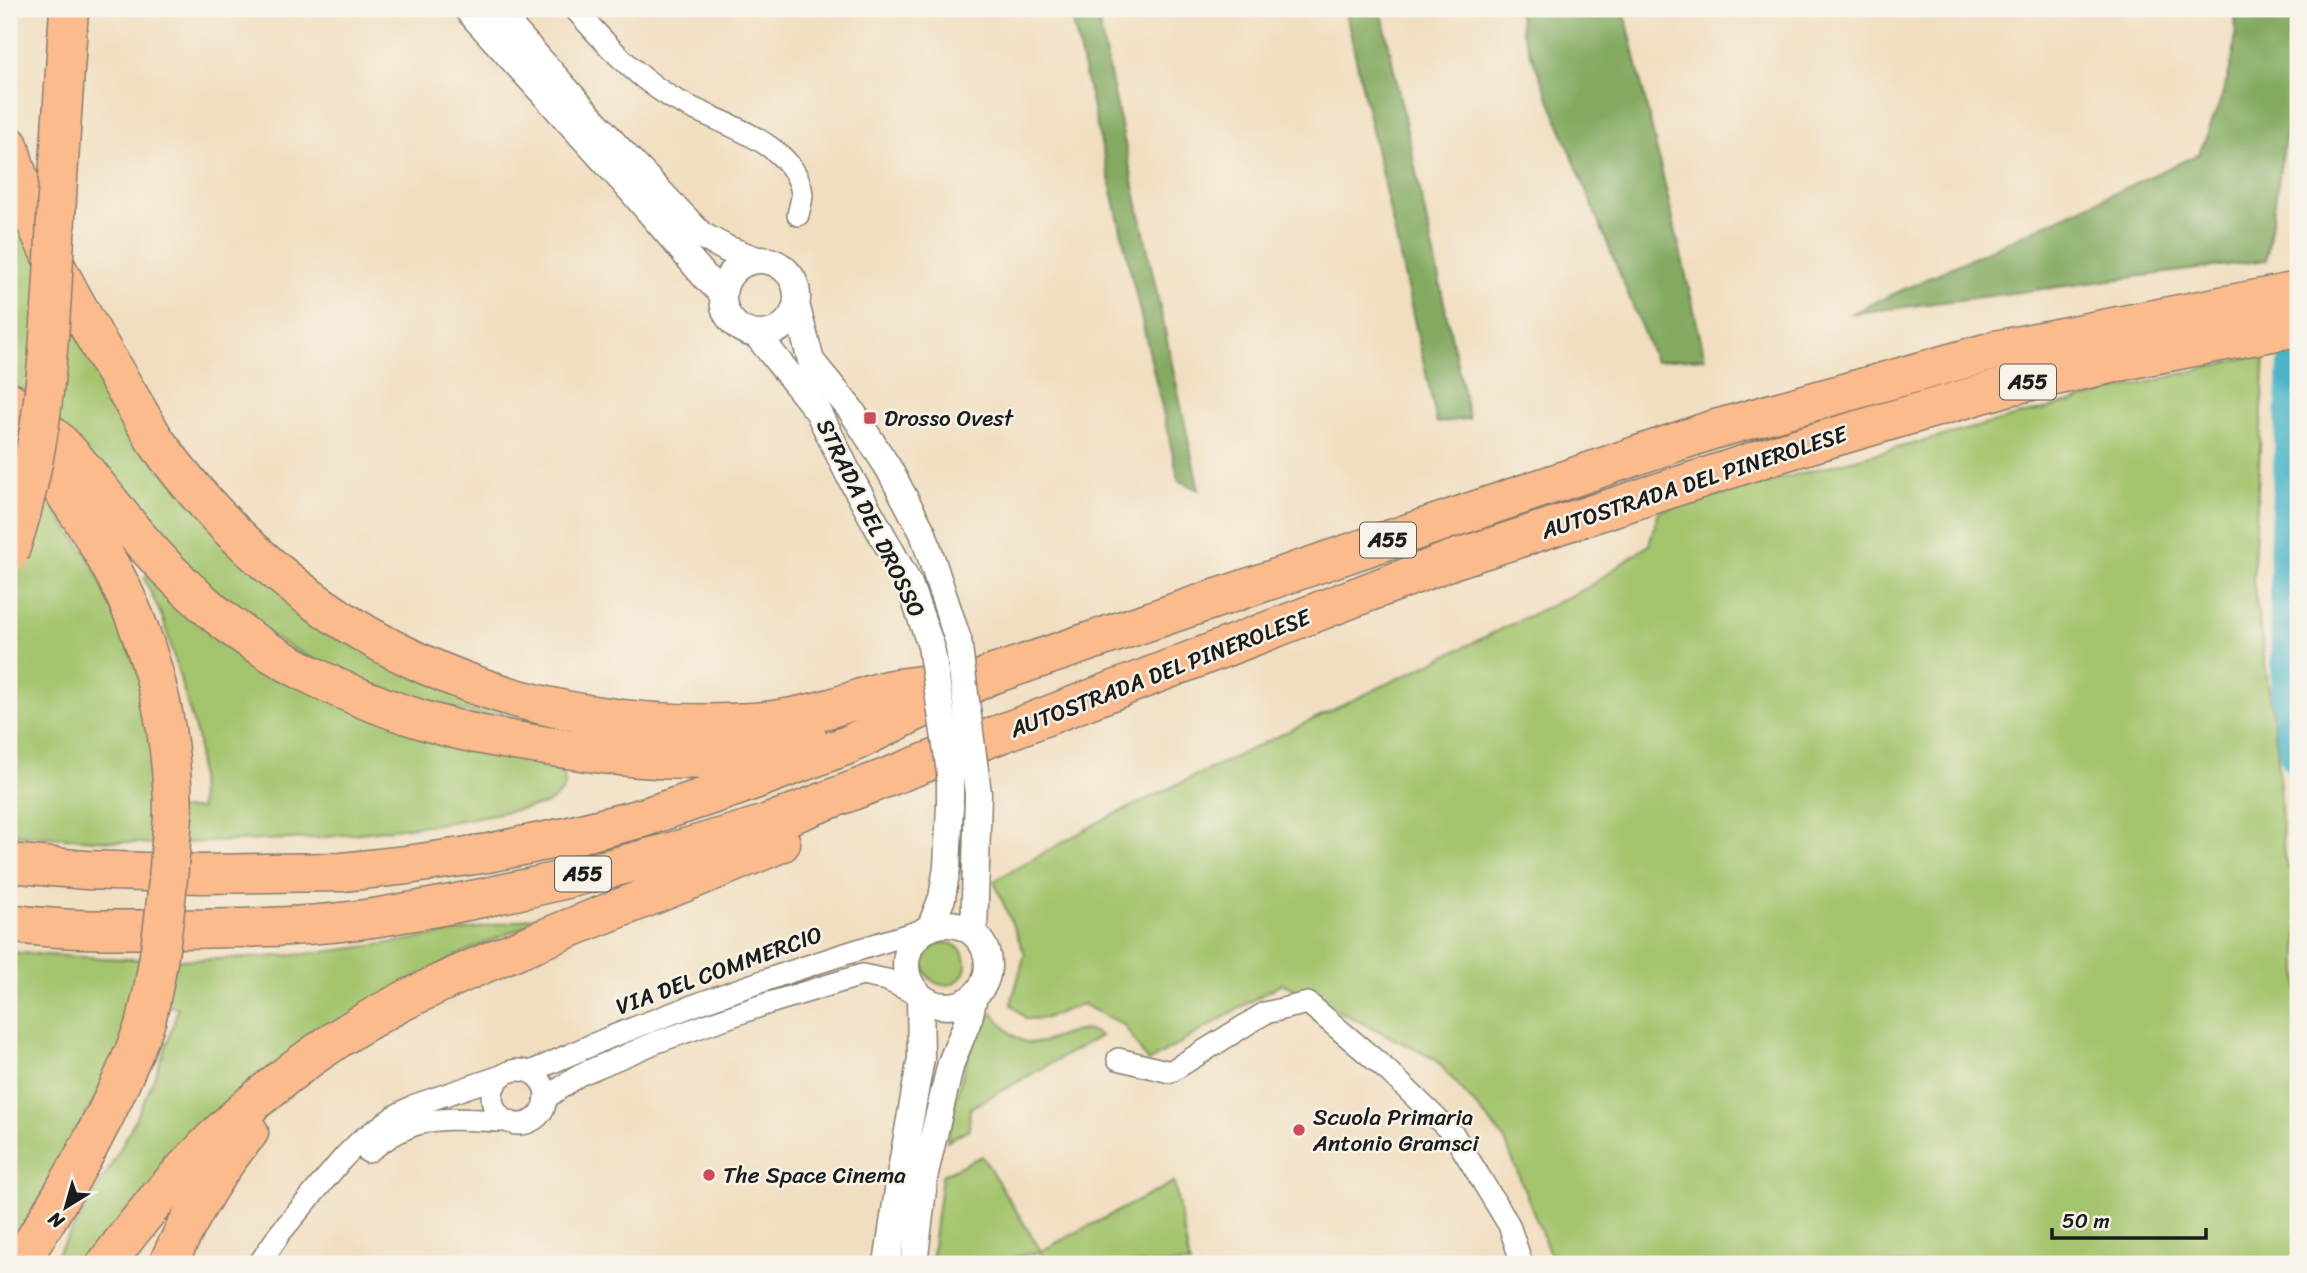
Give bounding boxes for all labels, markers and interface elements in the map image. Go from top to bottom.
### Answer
road number: A55 [2000,364,2056,400]
place label: Drosso Ovest [884,398,1015,439]
marker: Drosso Ovest [862,410,878,426]
street label: STRADA DEL DROSSO [804,411,937,625]
street label: AUTOSTRADA DEL PINEROLESE [1535,413,1854,552]
road number: A55 [1360,522,1416,558]
street label: AUTOSTRADA DEL PINEROLESE [1003,597,1318,750]
road number: A55 [555,856,611,892]
street label: VIA DEL COMMERCIO [610,914,828,1027]
place label: Scuola Primaria Antonio Gramsci [1312,1097,1479,1164]
marker: Scuola Primaria Antonio Gramsci [1291,1122,1307,1138]
place label: The Space Cinema [723,1155,906,1196]
marker: The Space Cinema [701,1167,717,1183]
north arrow [32,1172,102,1242]
scale bar [2052,1196,2206,1240]
text: 50 m [2062,1202,2110,1240]
text: N [40,1203,72,1238]

